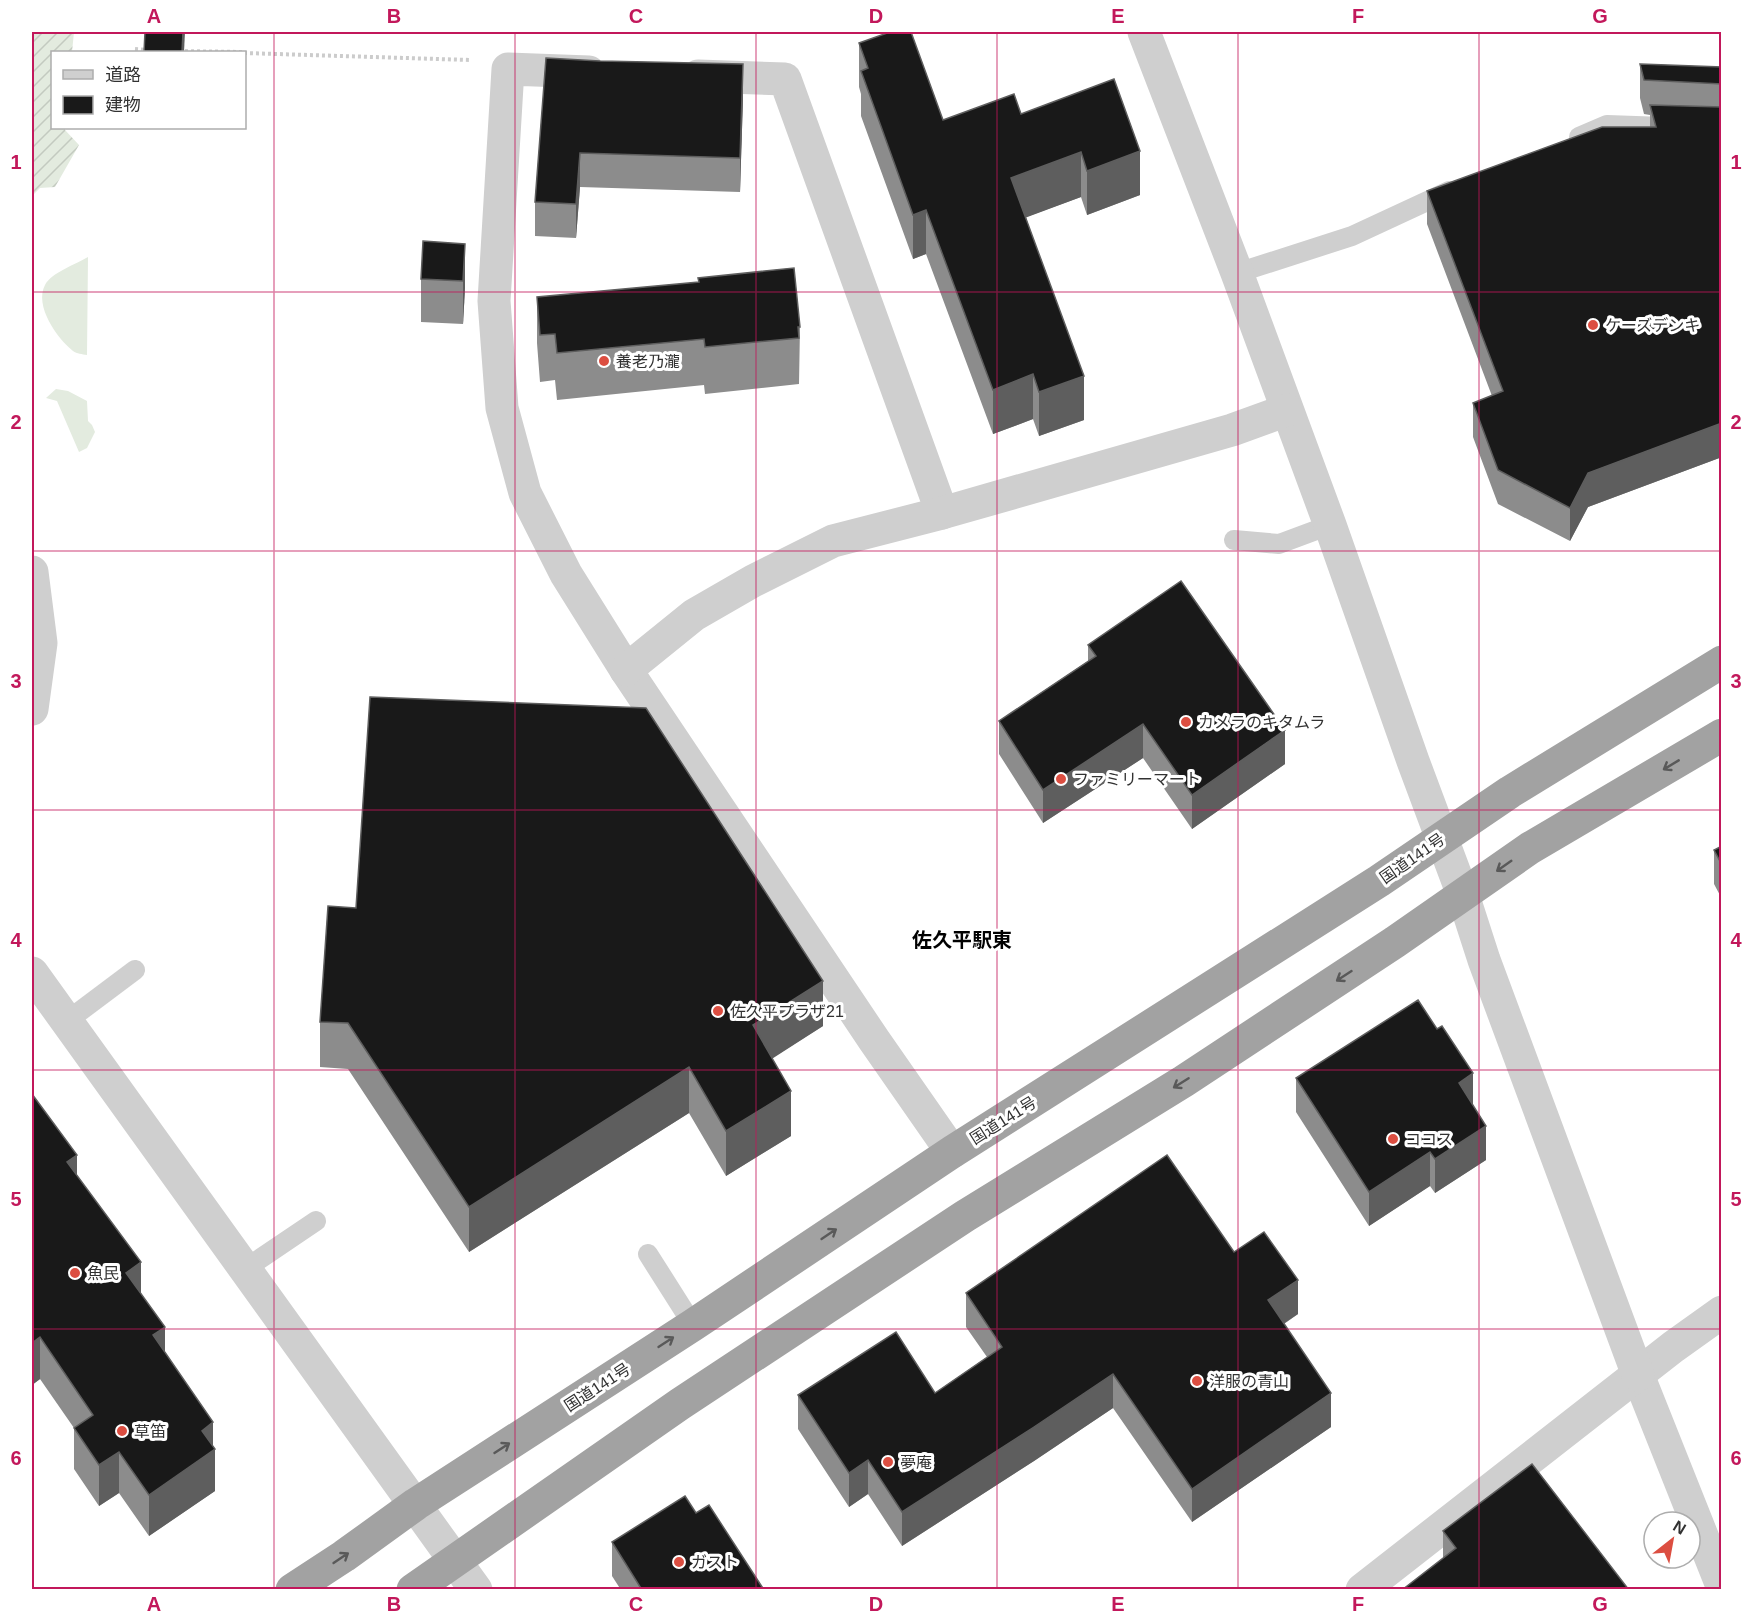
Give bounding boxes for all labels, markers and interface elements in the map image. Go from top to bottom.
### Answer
text: A [147,5,161,27]
text: B [387,5,401,27]
text: C [629,5,643,27]
text: D [869,5,883,27]
text: E [1111,5,1125,27]
text: F [1352,5,1364,27]
text: G [1592,5,1608,27]
legend [51,51,246,129]
text: 道路 [105,65,141,85]
text: 建物 [105,95,141,115]
text: 1 [10,151,22,173]
text: 1 [1730,151,1742,173]
place label: ケーズデンキ [1605,317,1700,334]
marker: ケーズデンキ [1586,318,1600,332]
place label: 養老乃瀧 [616,353,680,370]
marker: 養老乃瀧 [597,354,611,368]
text: 2 [10,411,22,433]
text: 2 [1730,411,1742,433]
text: 3 [10,670,22,692]
text: 3 [1730,670,1742,692]
place label: カメラのキタムラ [1198,714,1325,731]
marker: カメラのキタムラ [1179,715,1193,729]
one-way arrow [1663,759,1680,771]
place label: ファミリーマート [1073,771,1201,788]
marker: ファミリーマート [1054,772,1068,786]
street label: 国道141号 [1377,830,1448,887]
one-way arrow [1497,860,1513,872]
text: 4 [10,929,22,951]
district label: 佐久平駅東 [912,929,1012,951]
text: 4 [1730,929,1742,951]
one-way arrow [1336,970,1352,982]
place label: 佐久平プラザ21 [730,1003,844,1020]
marker: 佐久平プラザ21 [711,1004,725,1018]
one-way arrow [1173,1078,1190,1090]
street label: 国道141号 [967,1093,1039,1147]
place label: ココス [1405,1131,1453,1148]
marker: ココス [1386,1132,1400,1146]
text: 5 [10,1188,22,1210]
text: 5 [1730,1188,1742,1210]
one-way arrow [820,1228,837,1240]
place label: 魚民 [87,1264,119,1282]
marker: 魚民 [68,1266,82,1280]
one-way arrow [657,1336,674,1348]
street label: 国道141号 [561,1360,633,1415]
place label: 洋服の青山 [1209,1373,1289,1390]
marker: 洋服の青山 [1190,1374,1204,1388]
place label: 草笛 [134,1423,166,1440]
marker: 草笛 [115,1424,129,1438]
one-way arrow [493,1441,510,1453]
text: 6 [10,1447,22,1469]
text: 6 [1730,1447,1742,1469]
place label: 夢庵 [900,1454,932,1471]
marker: 夢庵 [881,1455,895,1469]
north arrow [1642,1510,1702,1570]
text: N [1670,1517,1689,1538]
one-way arrow [333,1552,349,1564]
place label: ガスト [691,1554,739,1571]
marker: ガスト [672,1555,686,1569]
text: A [147,1593,161,1615]
text: B [387,1593,401,1615]
text: C [629,1593,643,1615]
text: D [869,1593,883,1615]
text: E [1111,1593,1125,1615]
text: F [1352,1593,1364,1615]
text: G [1592,1593,1608,1615]

